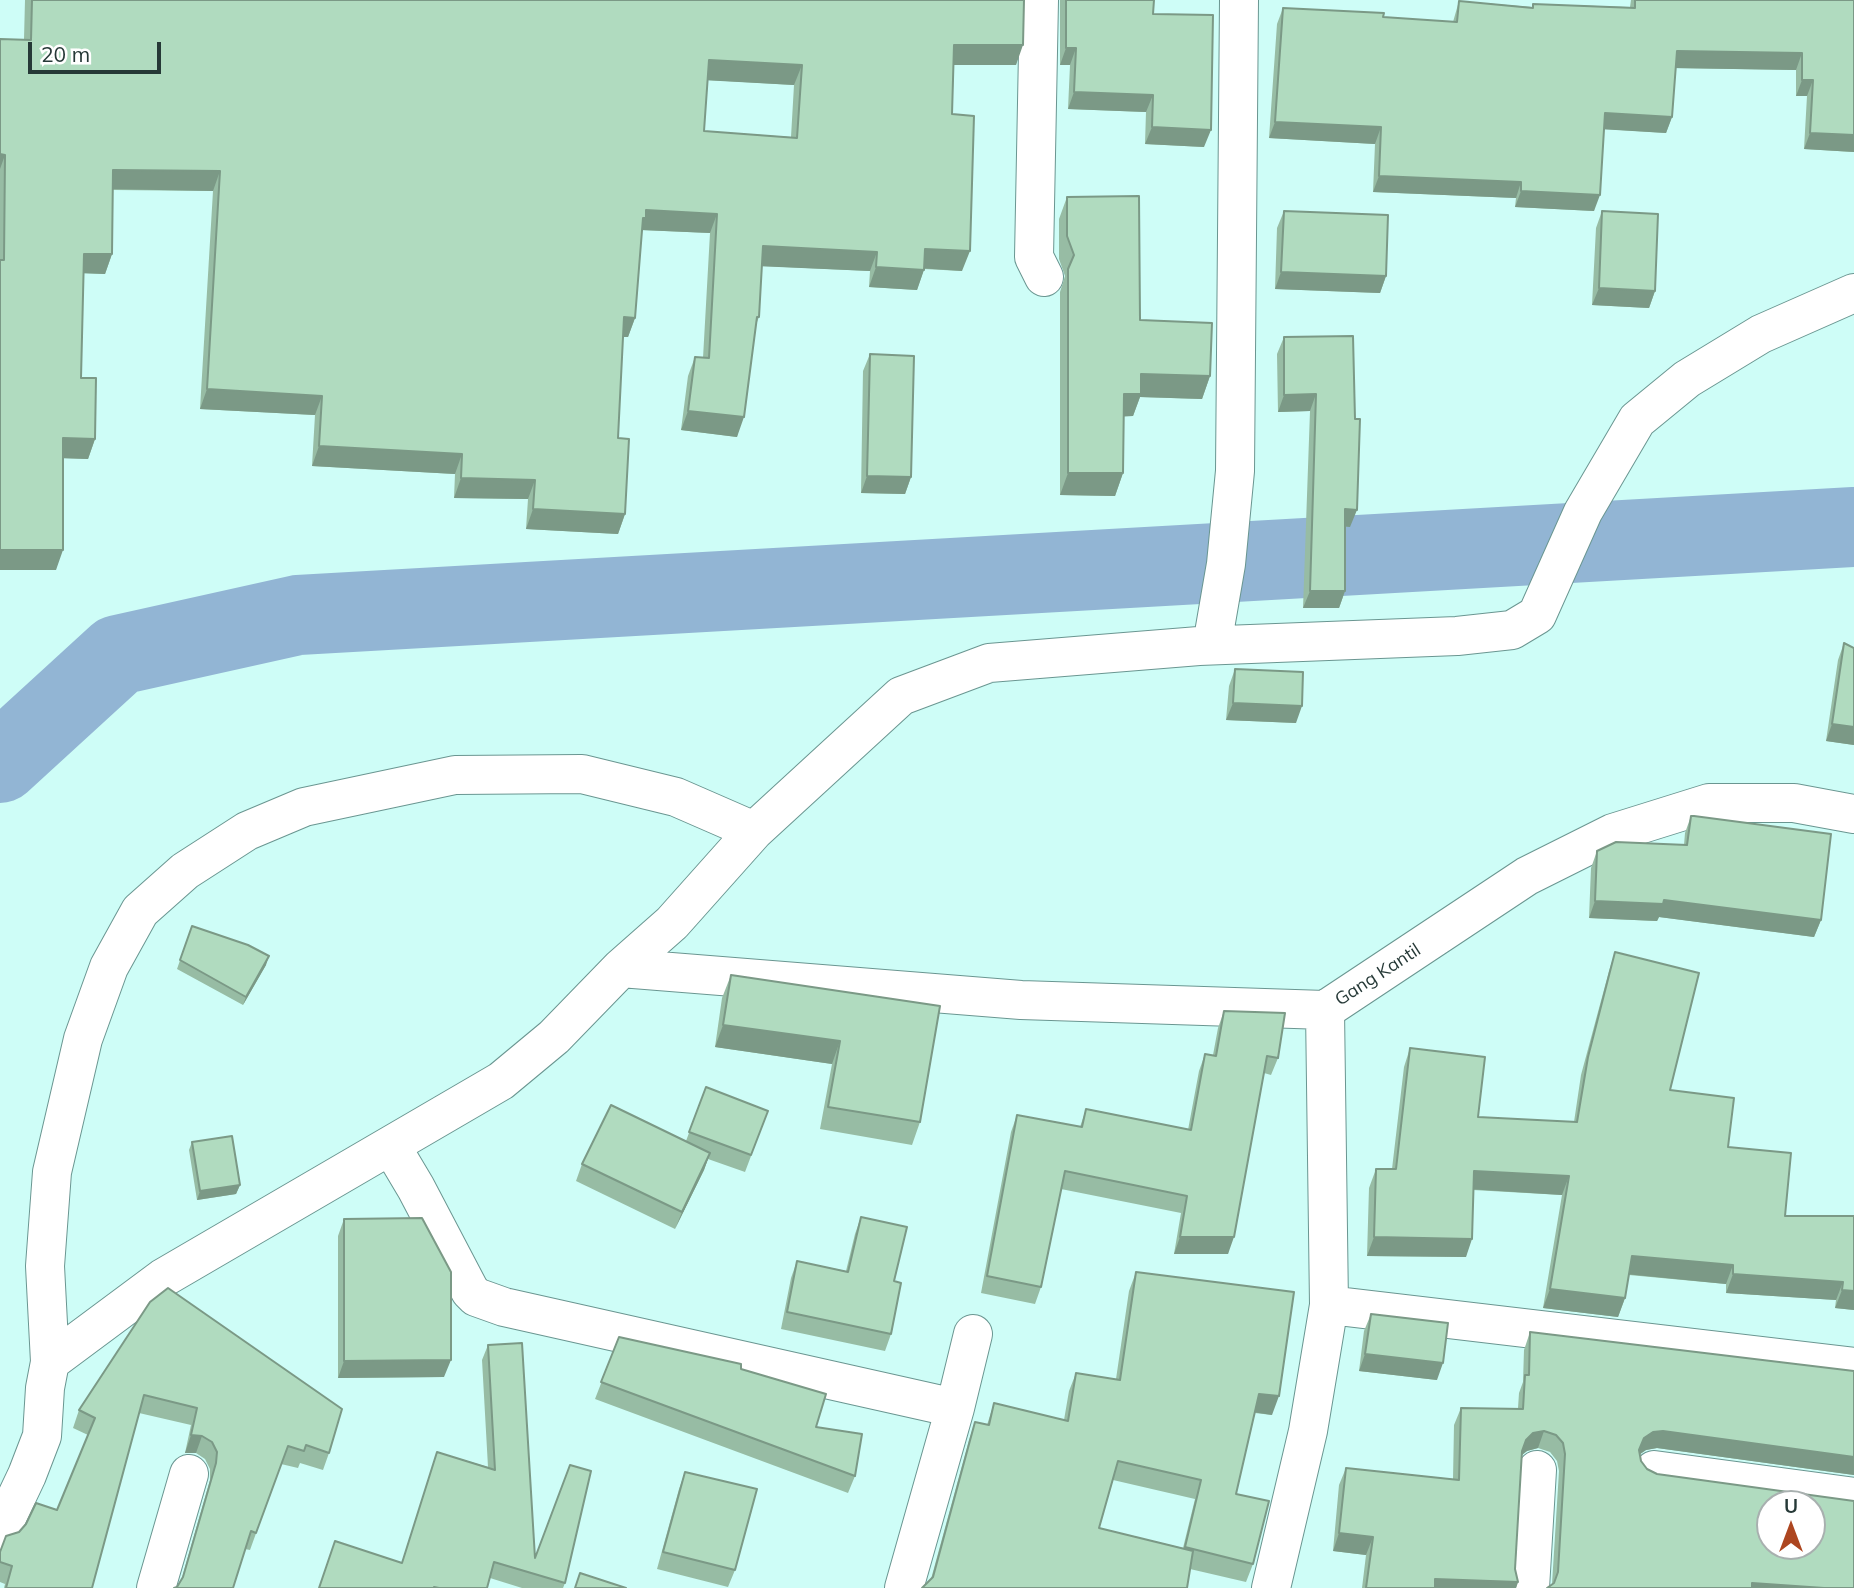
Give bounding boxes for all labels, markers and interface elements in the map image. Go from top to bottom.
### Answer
scale bar [32,28,164,72]
text: 20 m [41,41,90,67]
street label: Gang Kantil [1331,939,1425,1011]
north arrow [1756,1490,1826,1560]
text: U [1784,1494,1798,1518]

